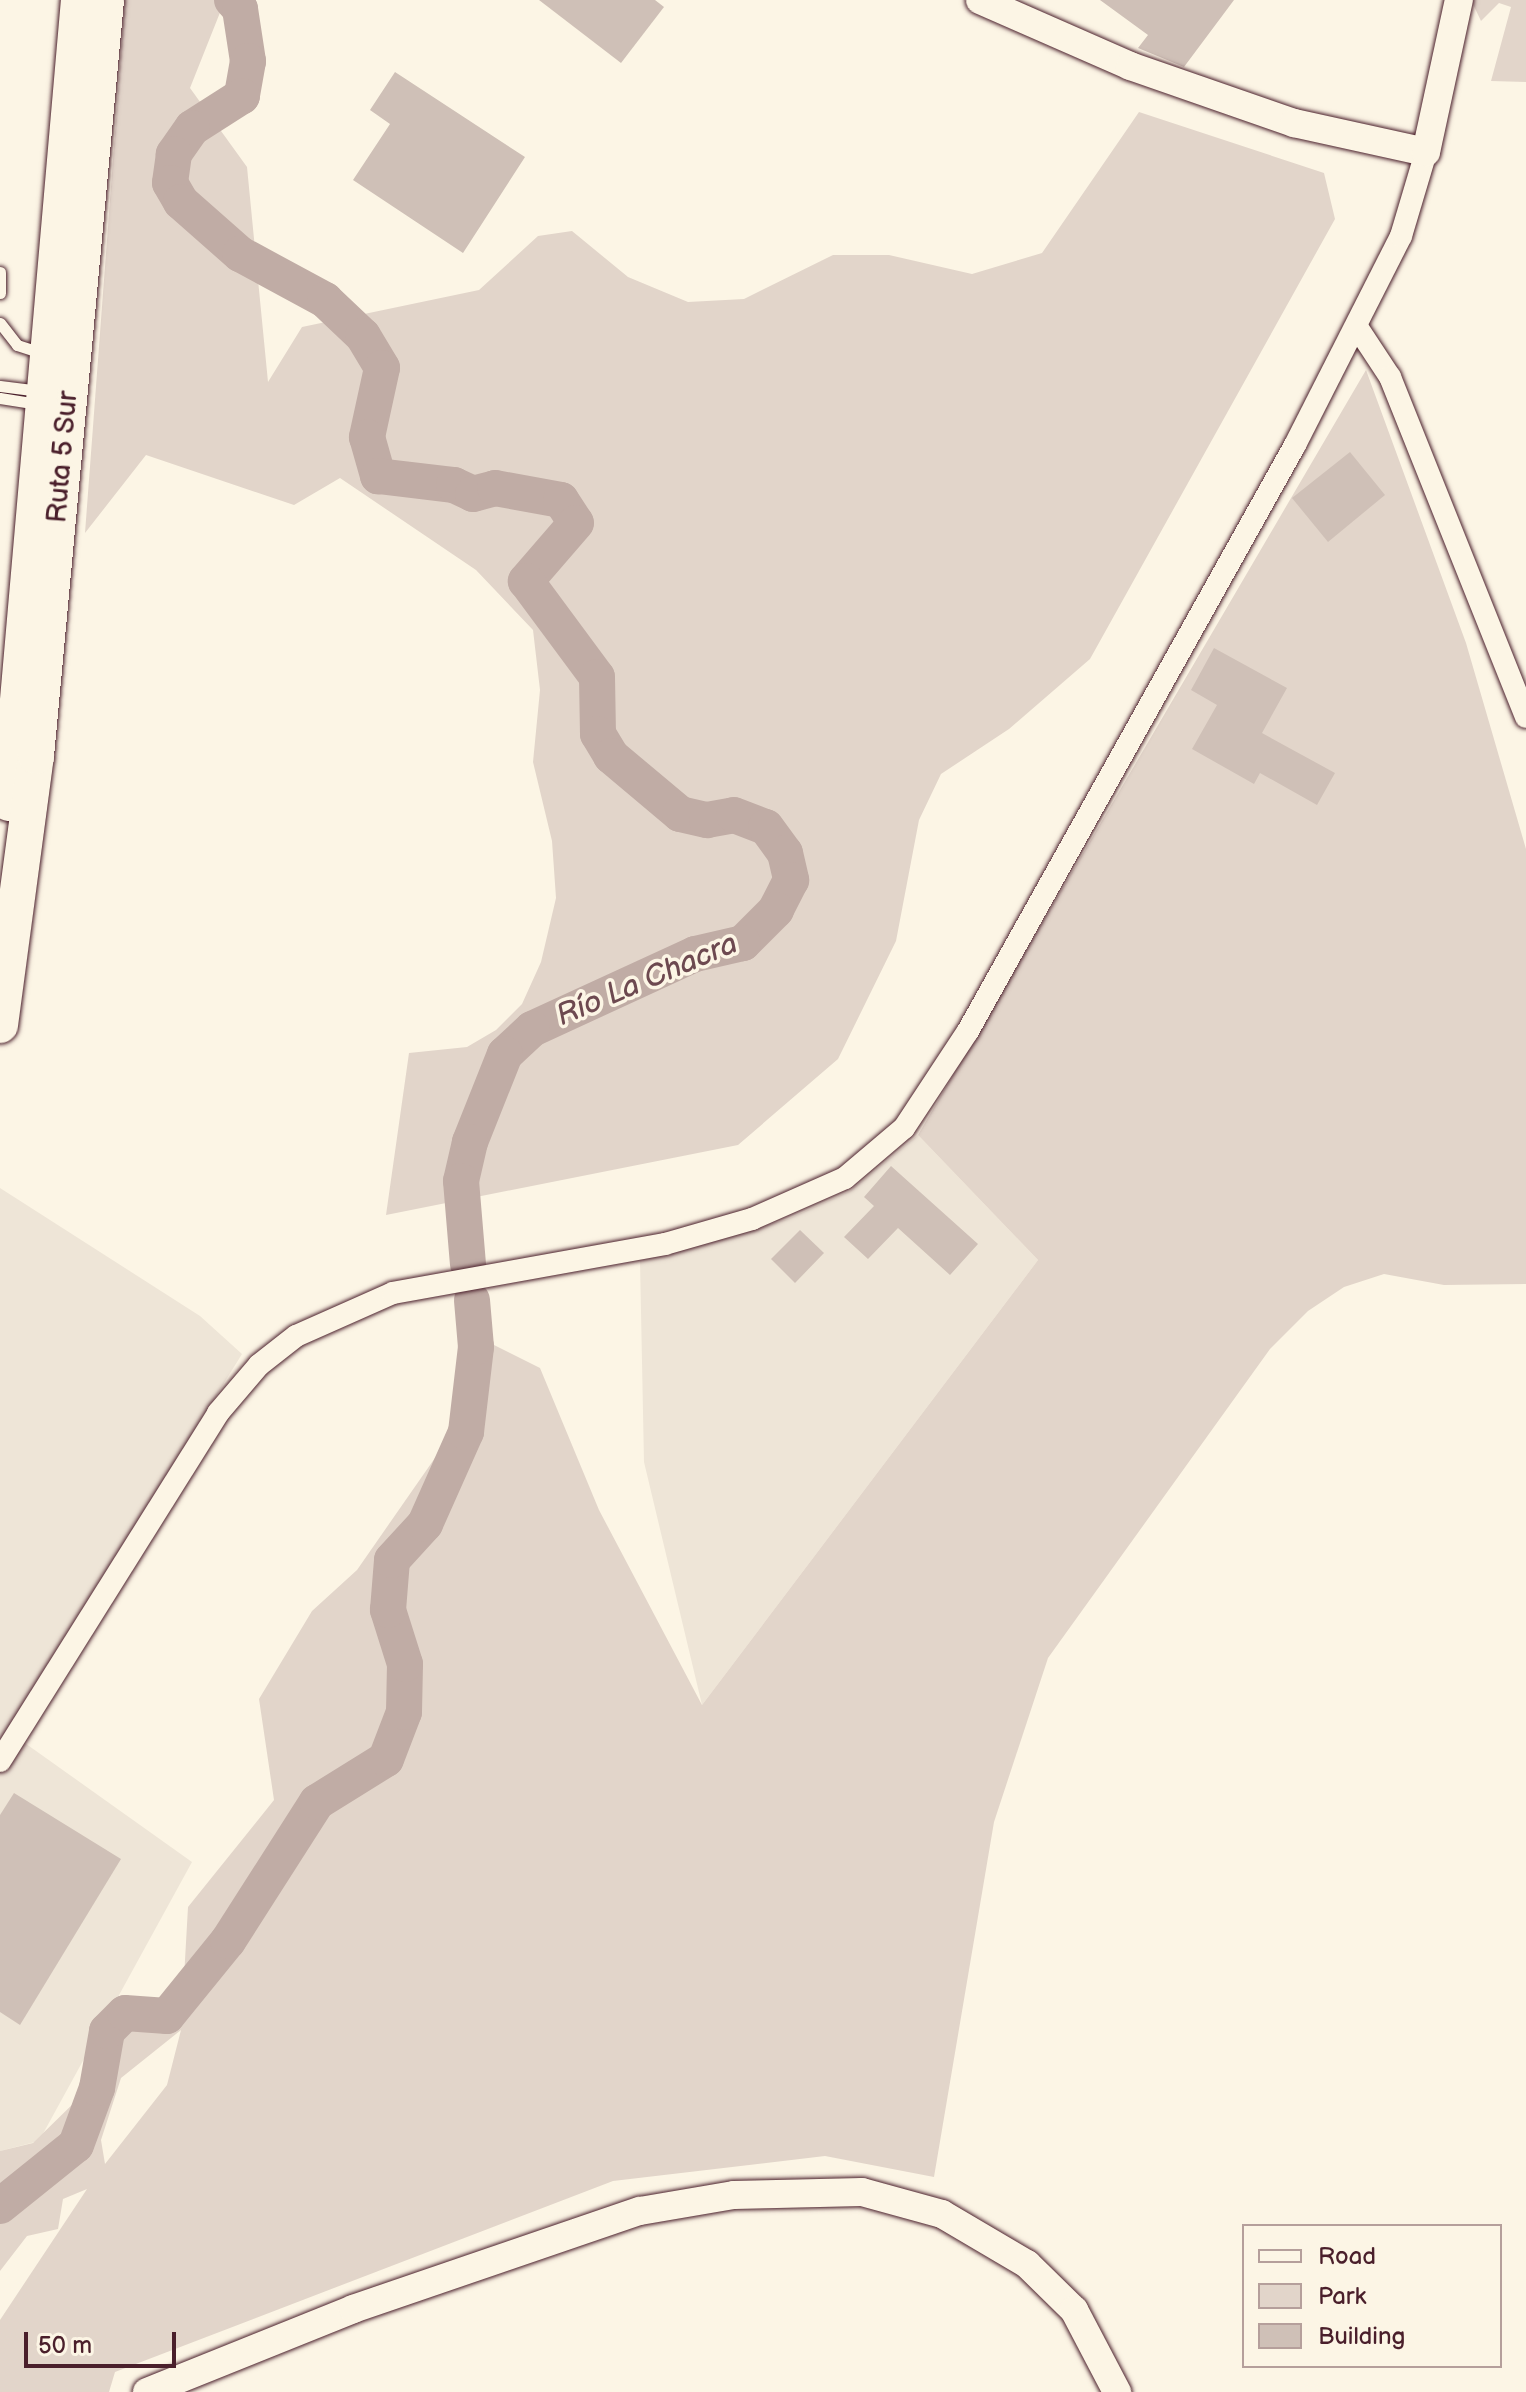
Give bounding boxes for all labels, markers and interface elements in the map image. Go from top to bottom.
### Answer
street label: Ruta 5 Sur [40,389,86,525]
water label: Río La Chacra [551,926,743,1034]
legend [1242,2224,1502,2368]
text: Road [1318,2242,1376,2271]
text: Park [1318,2282,1366,2311]
scale bar [28,2316,180,2366]
text: Building [1318,2322,1405,2351]
text: 50 m [38,2331,92,2360]

